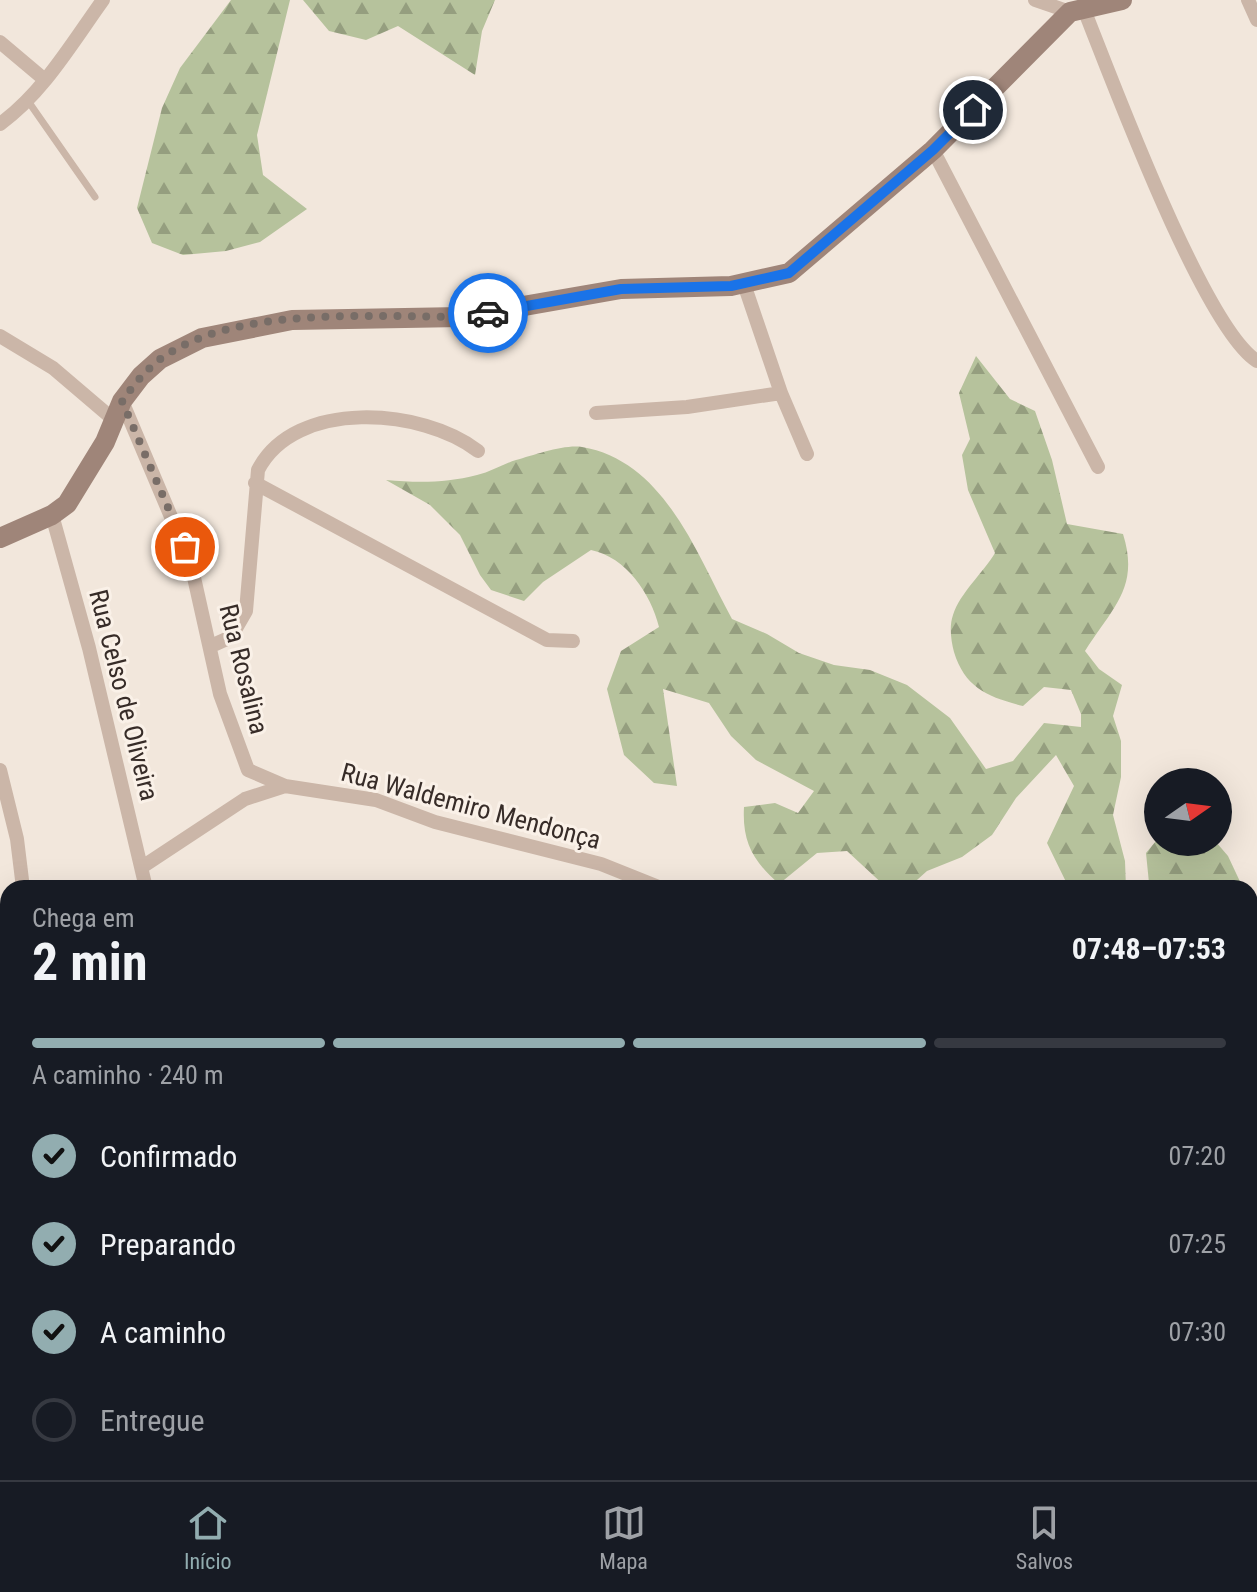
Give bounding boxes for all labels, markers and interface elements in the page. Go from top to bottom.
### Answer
pin [939,76,1007,144]
icon: home [951,88,995,132]
courier [448,273,528,353]
icon: car [466,291,510,335]
pin [151,513,219,581]
icon: bag [163,525,207,569]
street label: Rua Celso de Oliveira [83,587,165,803]
street label: Rua Rosalina [213,601,275,737]
street label: Rua Waldemiro Mendonça [338,757,604,855]
north arrow [1144,768,1232,856]
map controls [1144,768,1232,856]
text: Chega em [32,903,135,933]
text: 07:48–07:53 [1072,931,1226,966]
text: 2 min [32,932,148,993]
text: A caminho · 240 m [32,1060,223,1090]
icon: check [32,1134,76,1178]
text: Confirmado [100,1139,237,1174]
text: 07:20 [1169,1141,1226,1171]
icon: check [32,1222,76,1266]
text: Preparando [100,1227,236,1262]
text: 07:25 [1169,1229,1226,1259]
icon: check [32,1310,76,1354]
text: A caminho [100,1315,226,1350]
text: 07:30 [1169,1317,1226,1347]
text: Entregue [100,1403,205,1438]
tab: Início [184,1501,232,1574]
tab: Mapa [599,1501,648,1574]
tab: Salvos [1016,1501,1073,1574]

